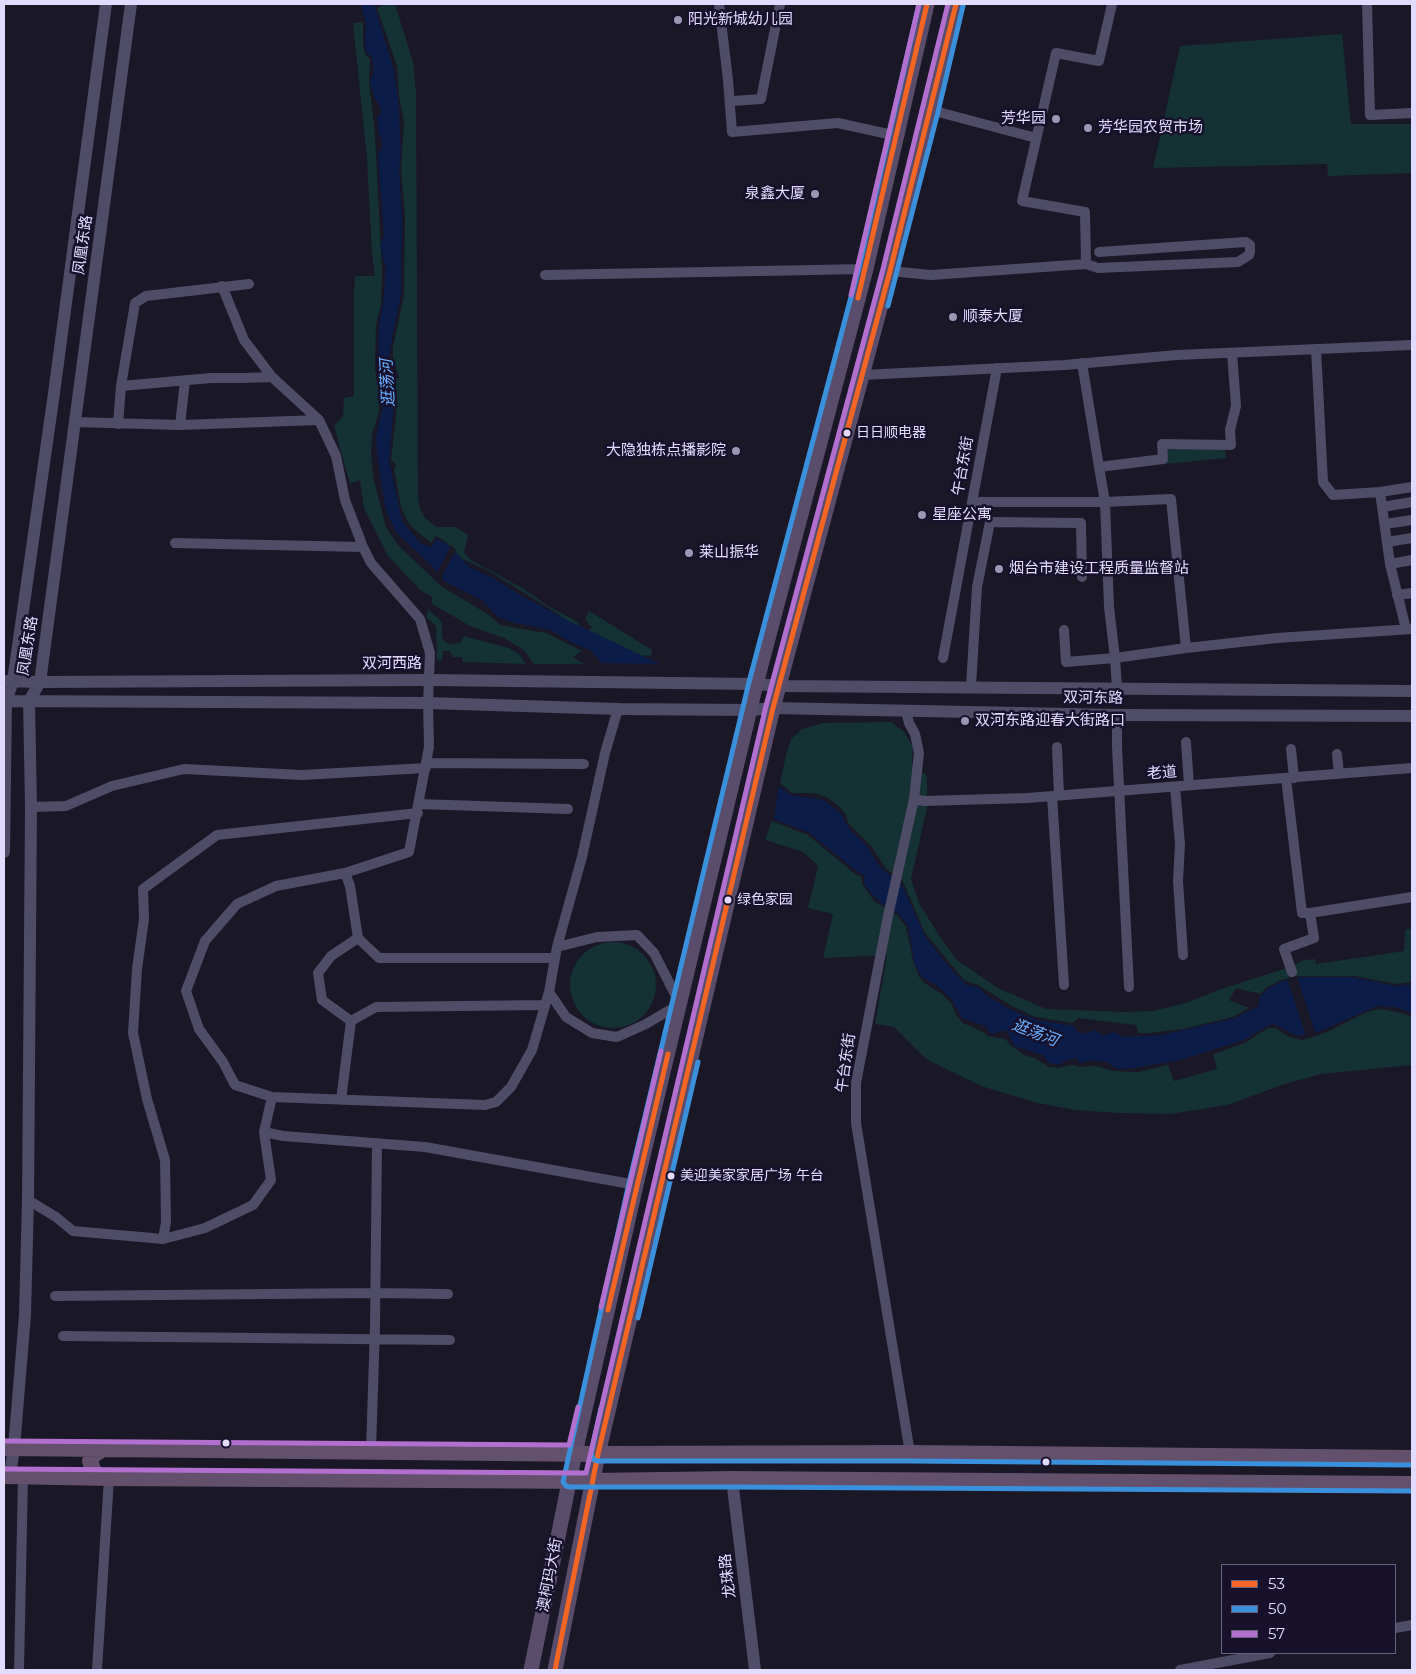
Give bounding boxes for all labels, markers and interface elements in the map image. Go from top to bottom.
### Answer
place label: 阳光新城幼儿园 [688,11,793,29]
marker: 阳光新城幼儿园 [672,14,684,26]
place label: 芳华园 [1001,110,1046,128]
marker: 芳华园 [1050,113,1062,125]
place label: 芳华园农贸市场 [1098,119,1203,137]
marker: 芳华园农贸市场 [1082,122,1094,134]
place label: 泉鑫大厦 [745,185,805,203]
marker: 泉鑫大厦 [809,188,821,200]
street label: 凤凰东路 [70,214,96,276]
place label: 顺泰大厦 [963,308,1023,326]
marker: 顺泰大厦 [947,311,959,323]
water label: 逛荡河 [377,359,399,407]
place label: 日日顺电器 [856,425,926,441]
marker: 日日顺电器 [842,428,852,438]
street label: 午台东街 [949,435,977,497]
place label: 大隐独栋点播影院 [606,442,726,460]
marker: 大隐独栋点播影院 [730,445,742,457]
place label: 星座公寓 [932,506,992,524]
marker: 星座公寓 [916,509,928,521]
place label: 莱山振华 [699,544,759,562]
marker: 莱山振华 [683,547,695,559]
place label: 烟台市建设工程质量监督站 [1009,560,1189,578]
marker: 烟台市建设工程质量监督站 [993,563,1005,575]
street label: 凤凰东路 [14,615,42,677]
street label: 双河西路 [362,655,422,673]
street label: 双河东路 [1063,688,1123,708]
place label: 双河东路迎春大街路口 [975,712,1125,730]
marker: 双河东路迎春大街路口 [959,715,971,727]
street label: 老道 [1146,763,1178,783]
place label: 绿色家园 [737,892,793,908]
marker: 绿色家园 [723,895,733,905]
water label: 逛荡河 [1009,1015,1061,1051]
street label: 午台东街 [833,1032,859,1094]
place label: 美迎美家家居广场 午台 [680,1168,824,1184]
marker: 美迎美家家居广场 午台 [666,1171,676,1181]
unlabelled marker [221,1438,231,1448]
unlabelled marker [1041,1457,1051,1467]
street label: 澳柯玛大街 [534,1536,566,1614]
street label: 龙珠路 [716,1553,740,1599]
legend [1221,1564,1396,1654]
text: 53 [1268,1574,1285,1593]
text: 50 [1268,1599,1286,1618]
text: 57 [1268,1624,1285,1643]

